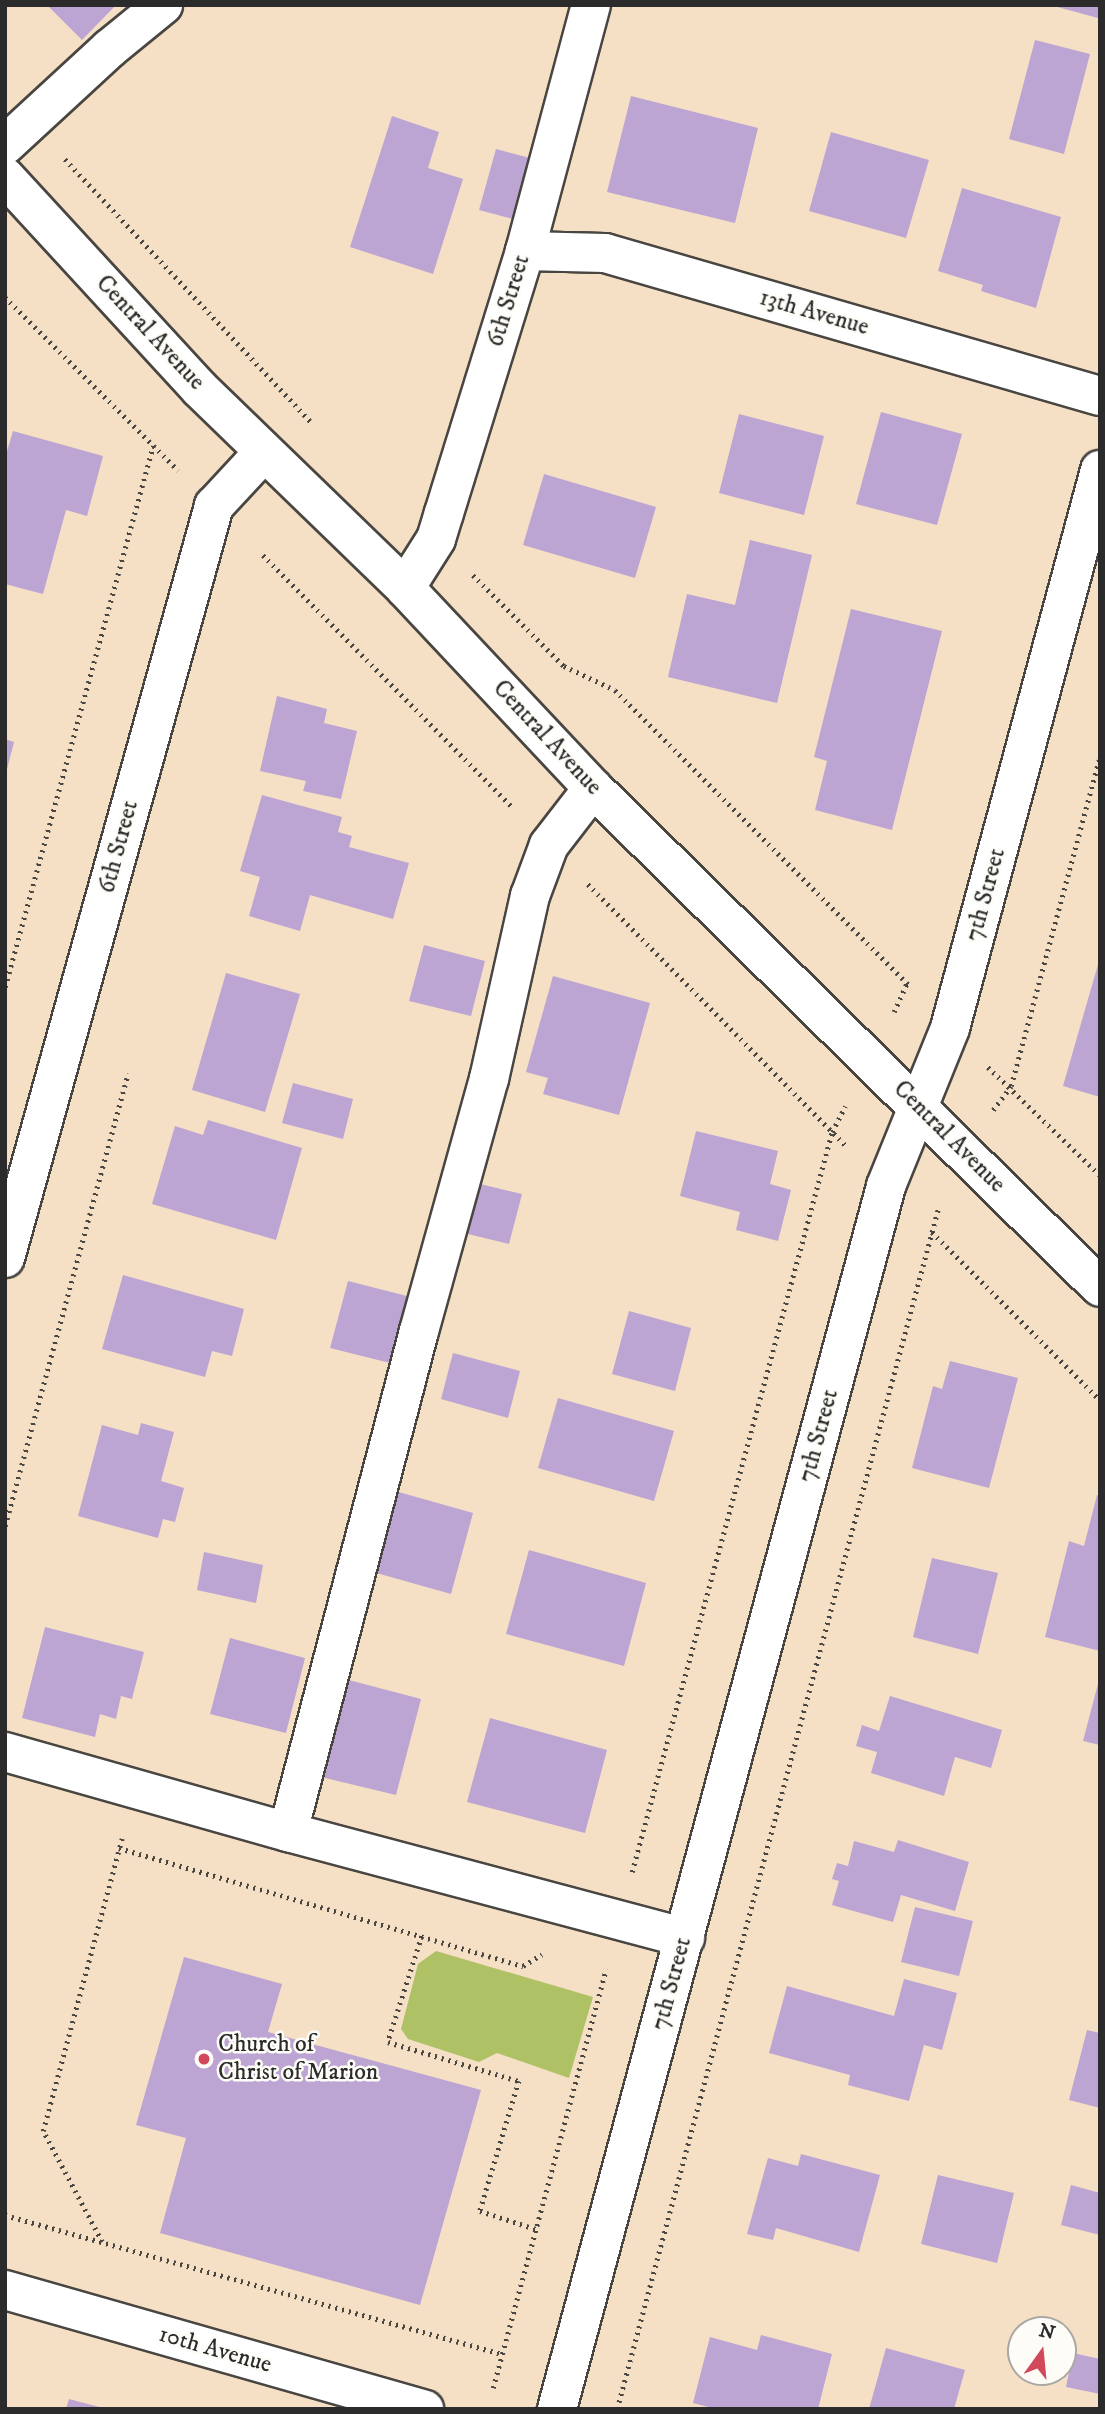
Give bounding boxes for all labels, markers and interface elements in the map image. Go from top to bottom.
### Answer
street label: 6th Street [481,252,537,350]
street label: Central Avenue [89,270,211,396]
street label: 13th Avenue [756,284,872,342]
street label: Central Avenue [486,675,608,801]
street label: 6th Street [93,798,145,896]
street label: 7th Street [960,845,1012,945]
street label: Central Avenue [887,1075,1011,1199]
street label: 7th Street [793,1386,845,1486]
street label: 7th Street [646,1934,698,2034]
place label: Church of Christ of Marion [218,2031,378,2087]
marker: Church of Christ of Marion [196,2051,212,2067]
north arrow [1007,2316,1077,2386]
text: N [1037,2319,1058,2345]
street label: 10th Avenue [155,2320,275,2380]

